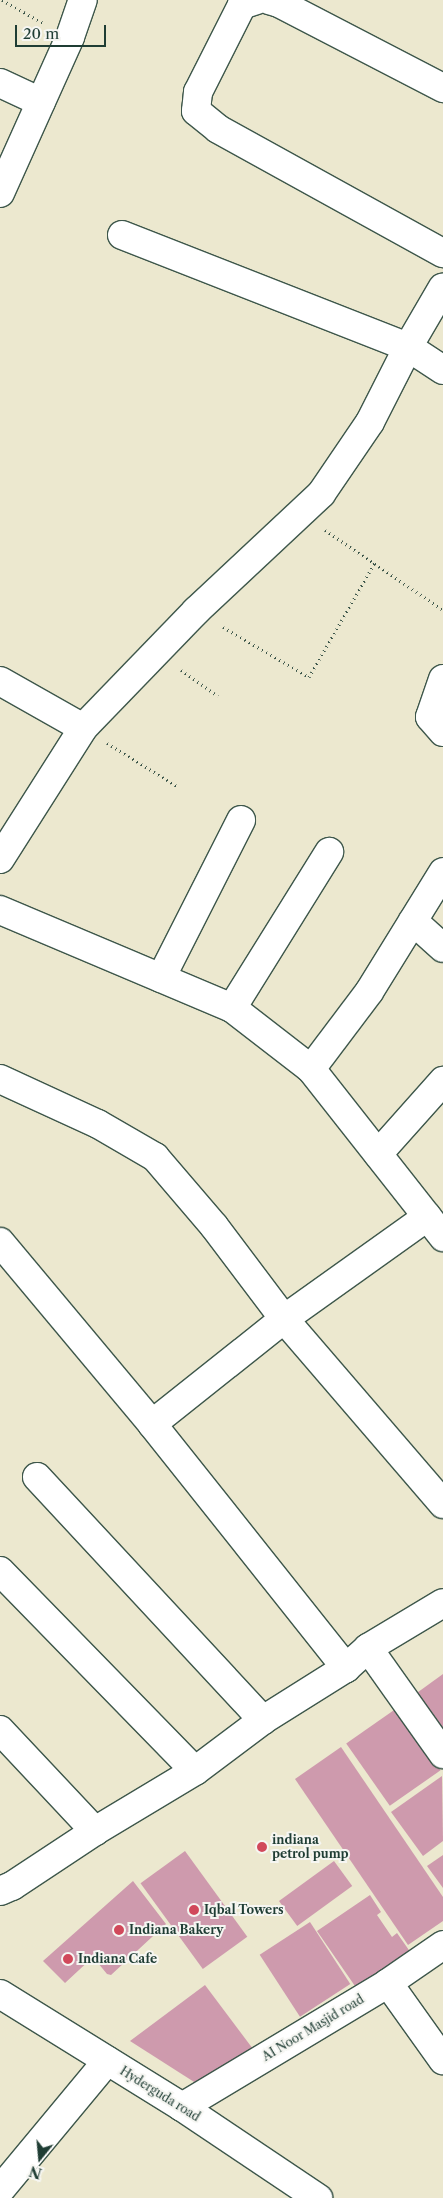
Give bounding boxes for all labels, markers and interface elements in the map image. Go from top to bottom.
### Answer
scale bar [18,15,109,47]
text: 20 m [23,24,59,43]
place label: indiana petrol pump [272,1833,349,1861]
marker: indiana petrol pump [256,1841,268,1853]
place label: Iqbal Towers [204,1903,284,1917]
marker: Iqbal Towers [188,1904,200,1916]
place label: Indiana Bakery [129,1923,224,1937]
marker: Indiana Bakery [113,1924,125,1936]
place label: Indiana Cafe [78,1952,157,1966]
marker: Indiana Cafe [62,1953,74,1965]
street label: AI Noor Masjid road [259,1992,367,2064]
street label: Hyderguda road [117,2064,203,2124]
north arrow [15,2133,65,2183]
text: N [27,2162,44,2183]

